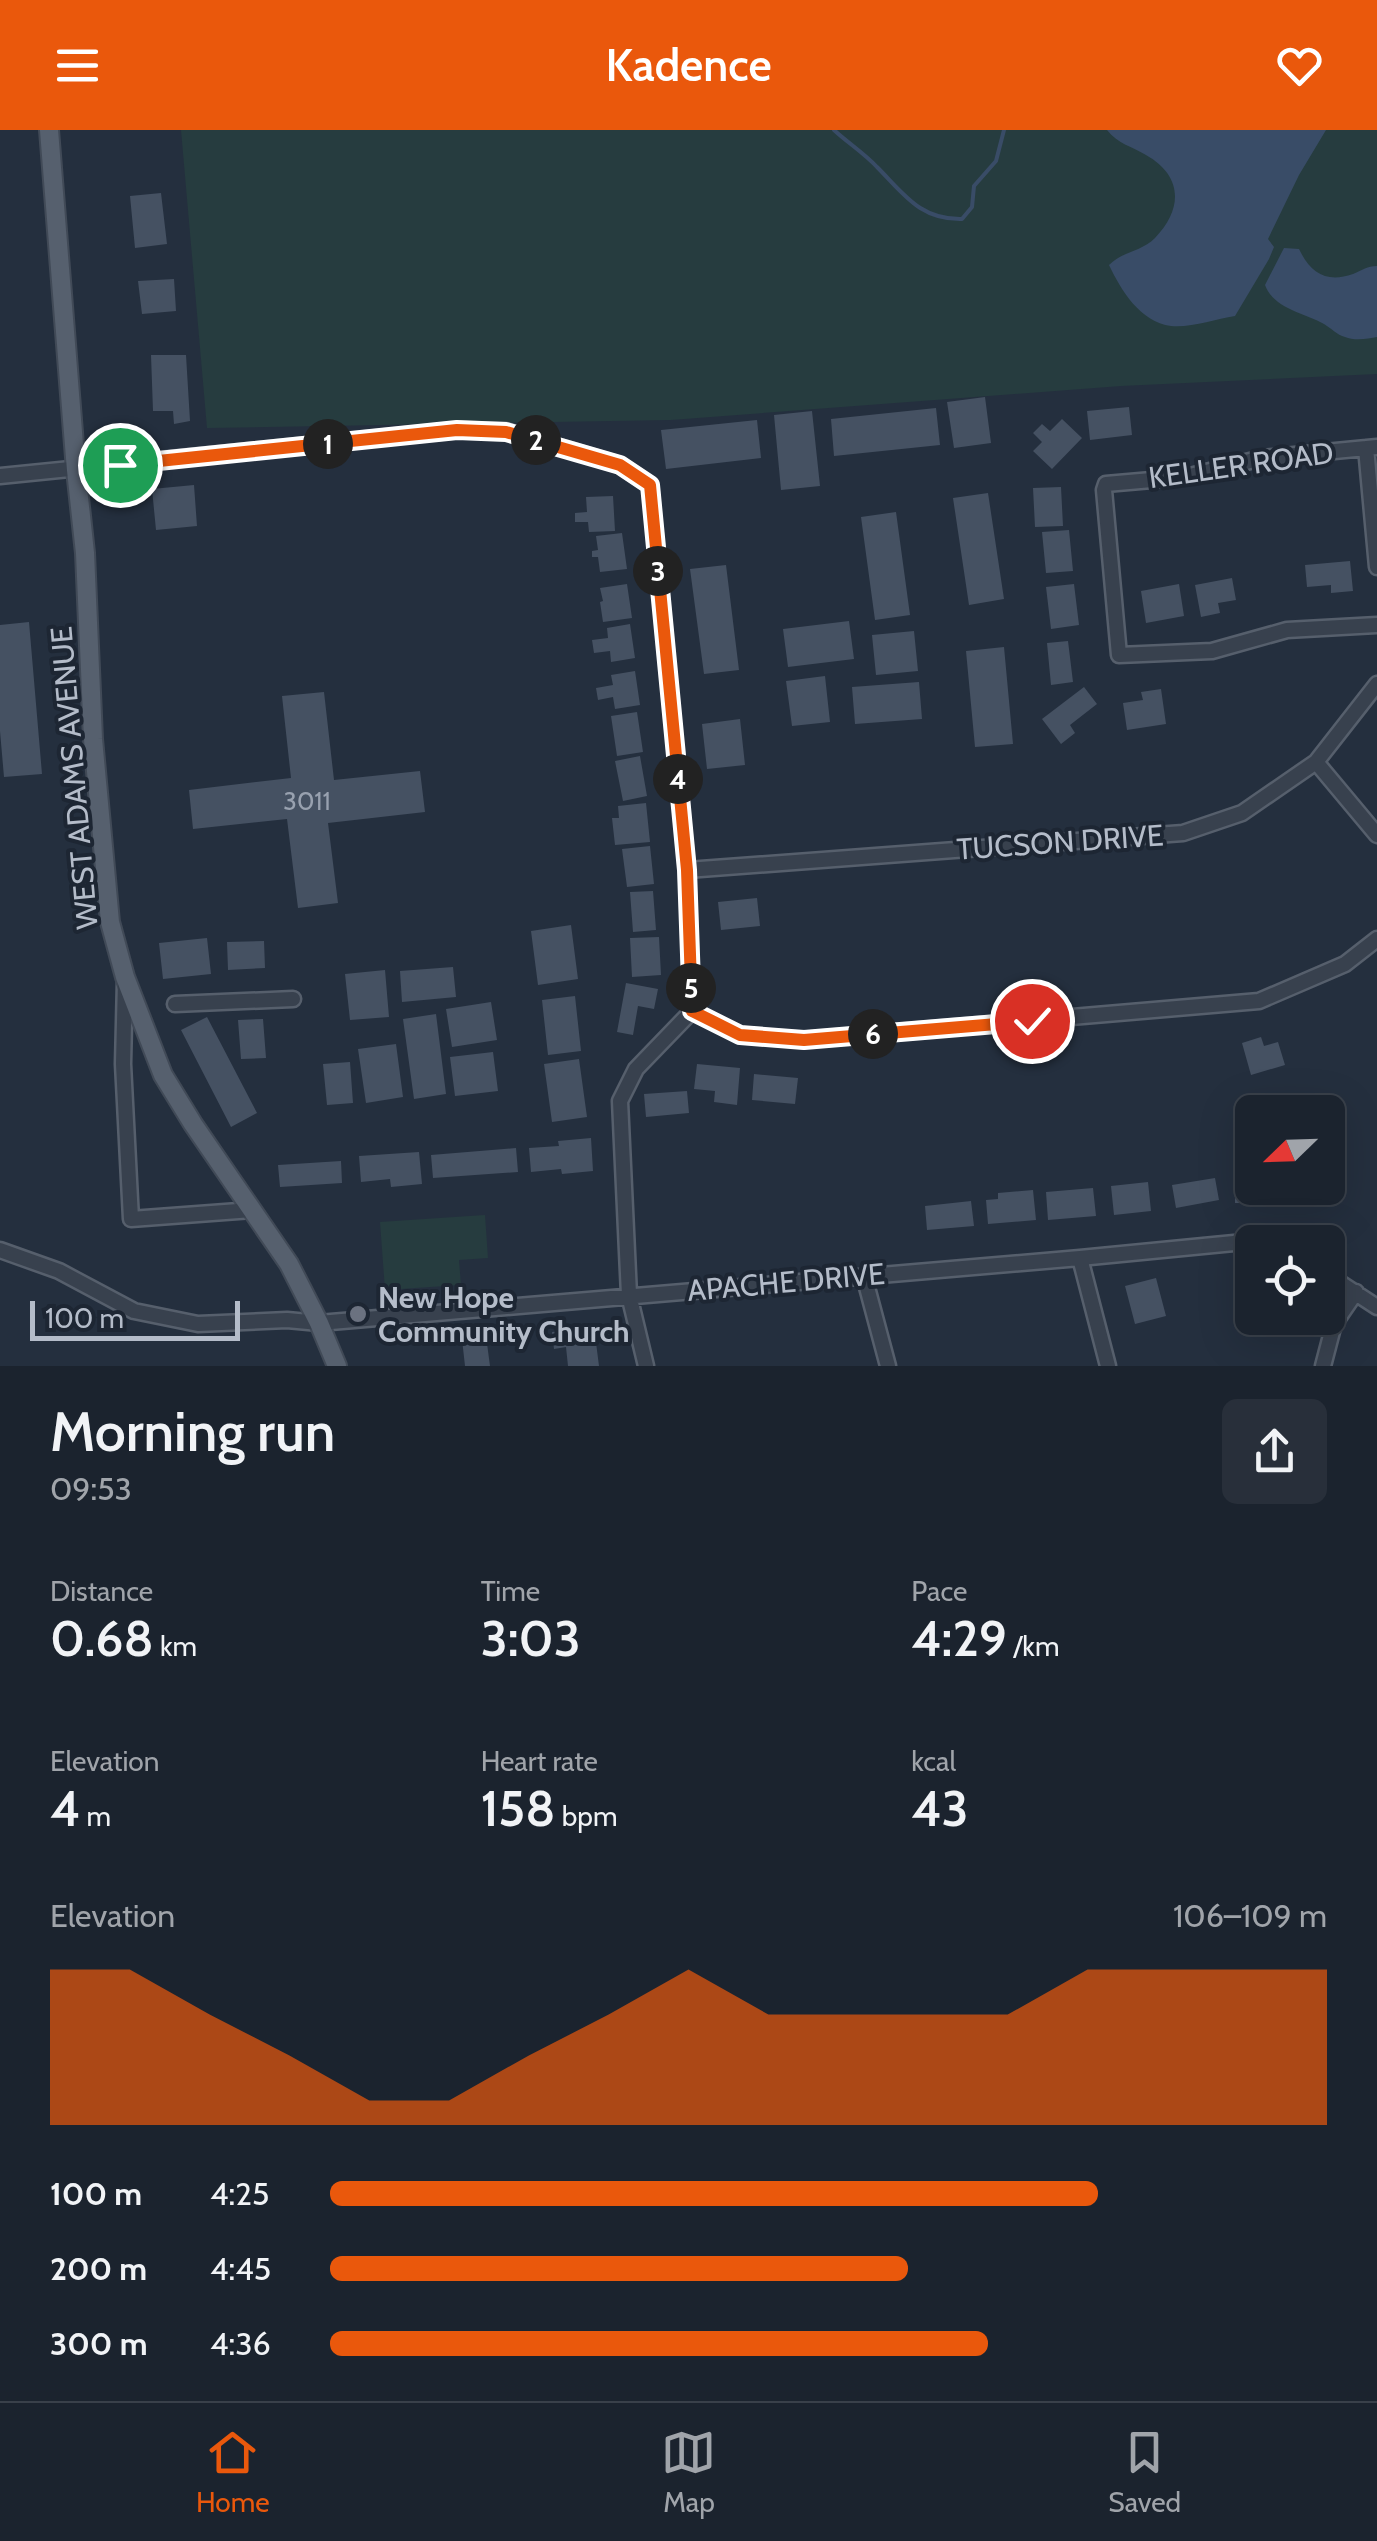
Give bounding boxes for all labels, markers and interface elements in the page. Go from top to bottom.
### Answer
icon: menu [50,38,105,93]
text: Kadence [605,38,772,92]
icon: heart [1272,38,1327,93]
pin: 2 [511,415,561,465]
pin: 1 [303,419,353,469]
pin [78,423,163,508]
text: 2 [529,423,543,457]
text: 1 [323,427,333,461]
street label: KELLER ROAD [1146,434,1336,496]
icon: arrive [93,438,148,493]
pin: 3 [633,546,683,596]
text: 3 [650,554,666,588]
street label: WEST ADAMS AVENUE [42,625,106,931]
pin: 4 [653,754,703,804]
text: 4 [669,762,687,796]
house number: 3011 [283,786,331,816]
street label: TUCSON DRIVE [955,816,1165,868]
pin: 5 [666,963,716,1013]
text: 5 [683,971,699,1005]
pin [990,979,1075,1064]
icon: check [1005,994,1060,1049]
pin: 6 [848,1009,898,1059]
text: 6 [865,1017,881,1051]
north arrow [1235,1095,1345,1205]
map controls [1235,1095,1345,1335]
button: locate [1235,1225,1345,1335]
street label: APACHE DRIVE [686,1255,886,1309]
place label: New Hope Community Church [378,1279,630,1350]
scale bar [30,1296,240,1340]
text: 100 m [45,1301,124,1335]
marker: New Hope Community Church [347,1303,369,1325]
text: Morning run [50,1398,335,1465]
button: share [1222,1399,1327,1504]
text: 09:53 [50,1469,132,1508]
text: Distance [50,1574,153,1608]
text: Time [481,1574,540,1608]
text: Pace [911,1574,967,1608]
text: 0.68 [50,1608,154,1669]
text: 3:03 [481,1608,581,1669]
text: 4:29 [911,1608,1007,1669]
text: km [154,1629,197,1663]
text: /km [1007,1629,1059,1663]
text: Elevation [50,1744,159,1778]
text: Heart rate [481,1744,598,1778]
text: kcal [911,1744,956,1778]
text: 4 [50,1778,80,1839]
text: 158 [481,1778,555,1839]
text: 43 [911,1778,969,1839]
text: m [80,1799,111,1833]
text: bpm [555,1799,617,1833]
text: Elevation [50,1896,175,1935]
text: 106–109 m [1173,1896,1327,1935]
text: 100 m [50,2174,142,2213]
text: 4:25 [210,2174,269,2213]
text: 200 m [50,2249,147,2288]
text: 4:45 [210,2249,271,2288]
text: 300 m [50,2324,147,2363]
text: 4:36 [210,2324,271,2363]
tab: Home [196,2425,270,2519]
tab: Map [661,2425,716,2519]
tab: Saved [1108,2425,1181,2519]

